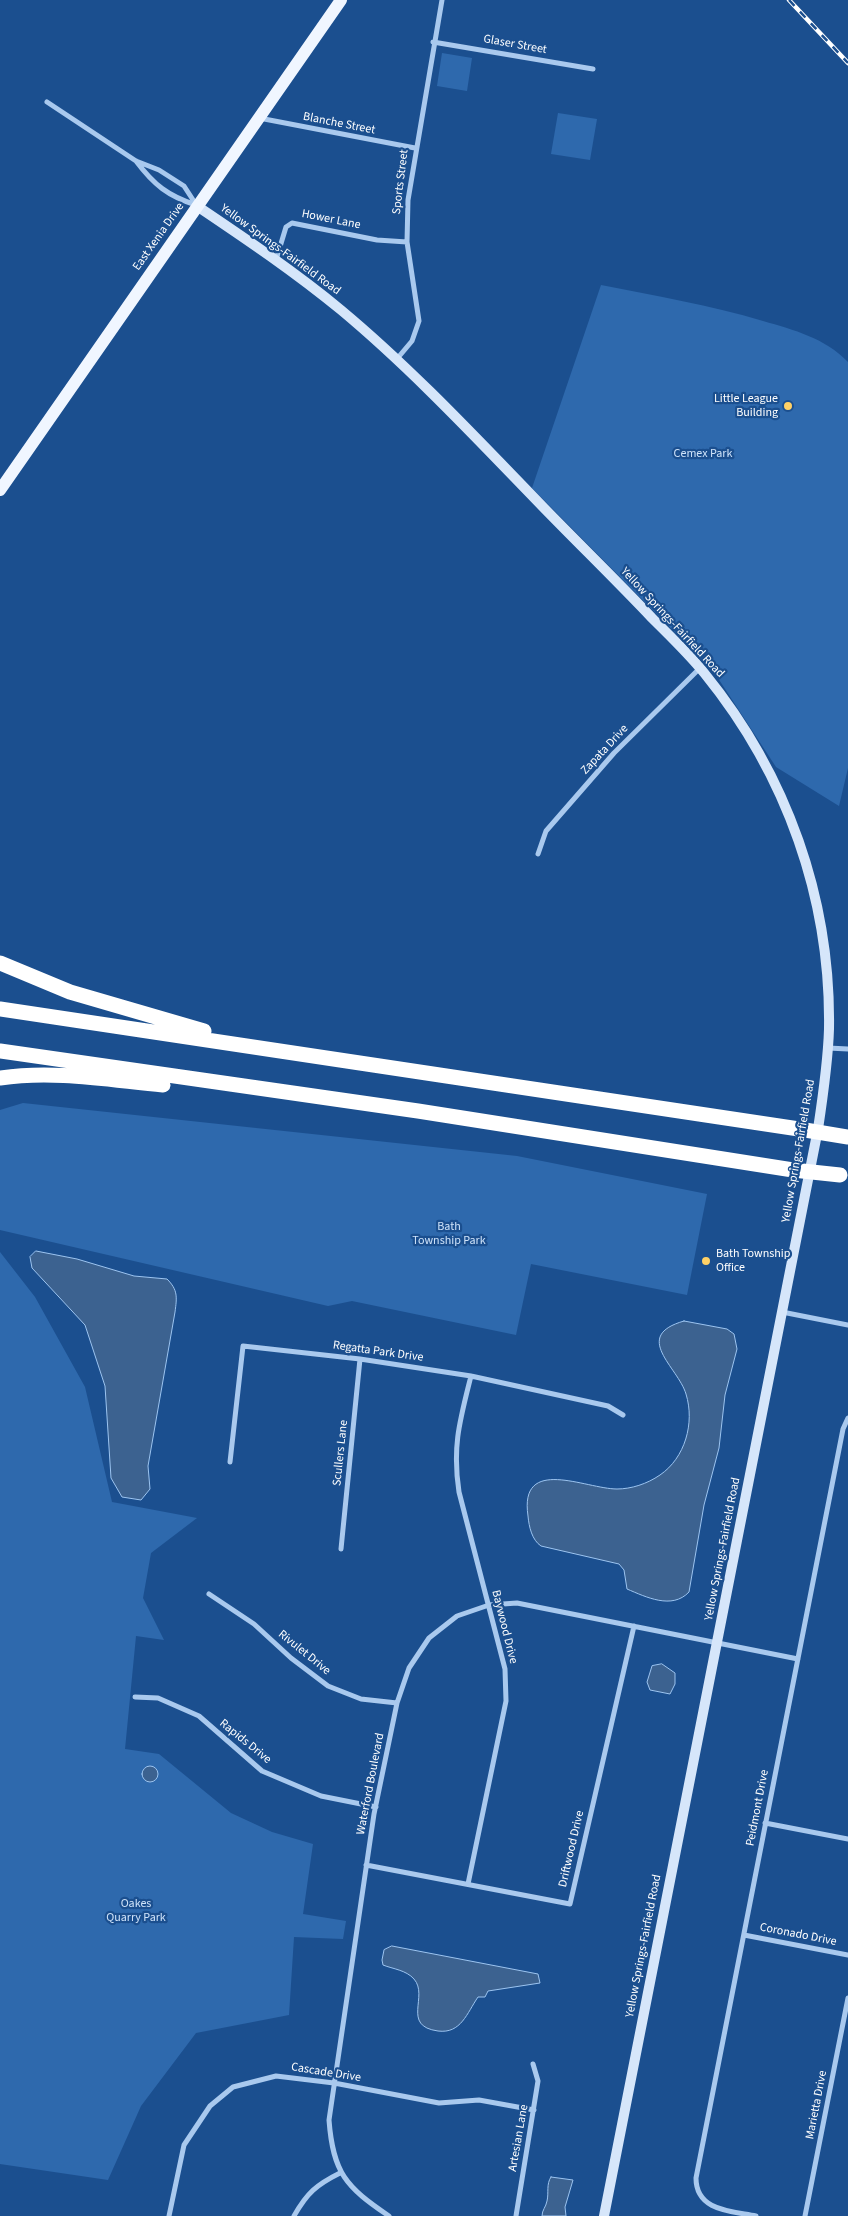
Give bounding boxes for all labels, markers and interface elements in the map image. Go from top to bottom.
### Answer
street label: Glaser Street [482,32,548,58]
street label: Blanche Street [302,110,376,138]
street label: Sports Street [390,149,412,215]
street label: East Xenia Drive [130,200,188,274]
street label: Yellow Springs-Fairfield Road [217,201,343,299]
street label: Hower Lane [300,207,362,233]
place label: Little League Building [714,392,778,420]
marker: Little League Building [782,400,794,412]
park label: Cemex Park [674,447,732,461]
street label: Yellow Springs-Fairfield Road [617,565,727,681]
street label: Zapata Drive [578,722,632,778]
street label: Yellow Springs-Fairfield Road [779,1078,819,1224]
park label: Bath Township Park [412,1220,486,1248]
place label: Bath Township Office [716,1247,790,1275]
marker: Bath Township Office [700,1255,712,1267]
street label: Regatta Park Drive [332,1339,424,1365]
street label: Scullers Lane [330,1419,352,1487]
street label: Yellow Springs-Fairfield Road [702,1476,744,1622]
street label: Baywood Drive [488,1589,520,1665]
street label: Rivulet Drive [275,1627,333,1679]
street label: Rapids Drive [216,1717,274,1767]
street label: Waterford Boulevard [354,1732,388,1836]
street label: Peidmont Drive [744,1769,772,1847]
street label: Driftwood Drive [556,1809,588,1889]
street label: Yellow Springs-Fairfield Road [623,1873,665,2019]
park label: Oakes Quarry Park [106,1897,166,1925]
street label: Coronado Drive [758,1920,838,1950]
street label: Cascade Drive [290,2060,362,2086]
street label: Marietta Drive [803,2069,831,2141]
street label: Artesian Lane [506,2103,532,2173]

